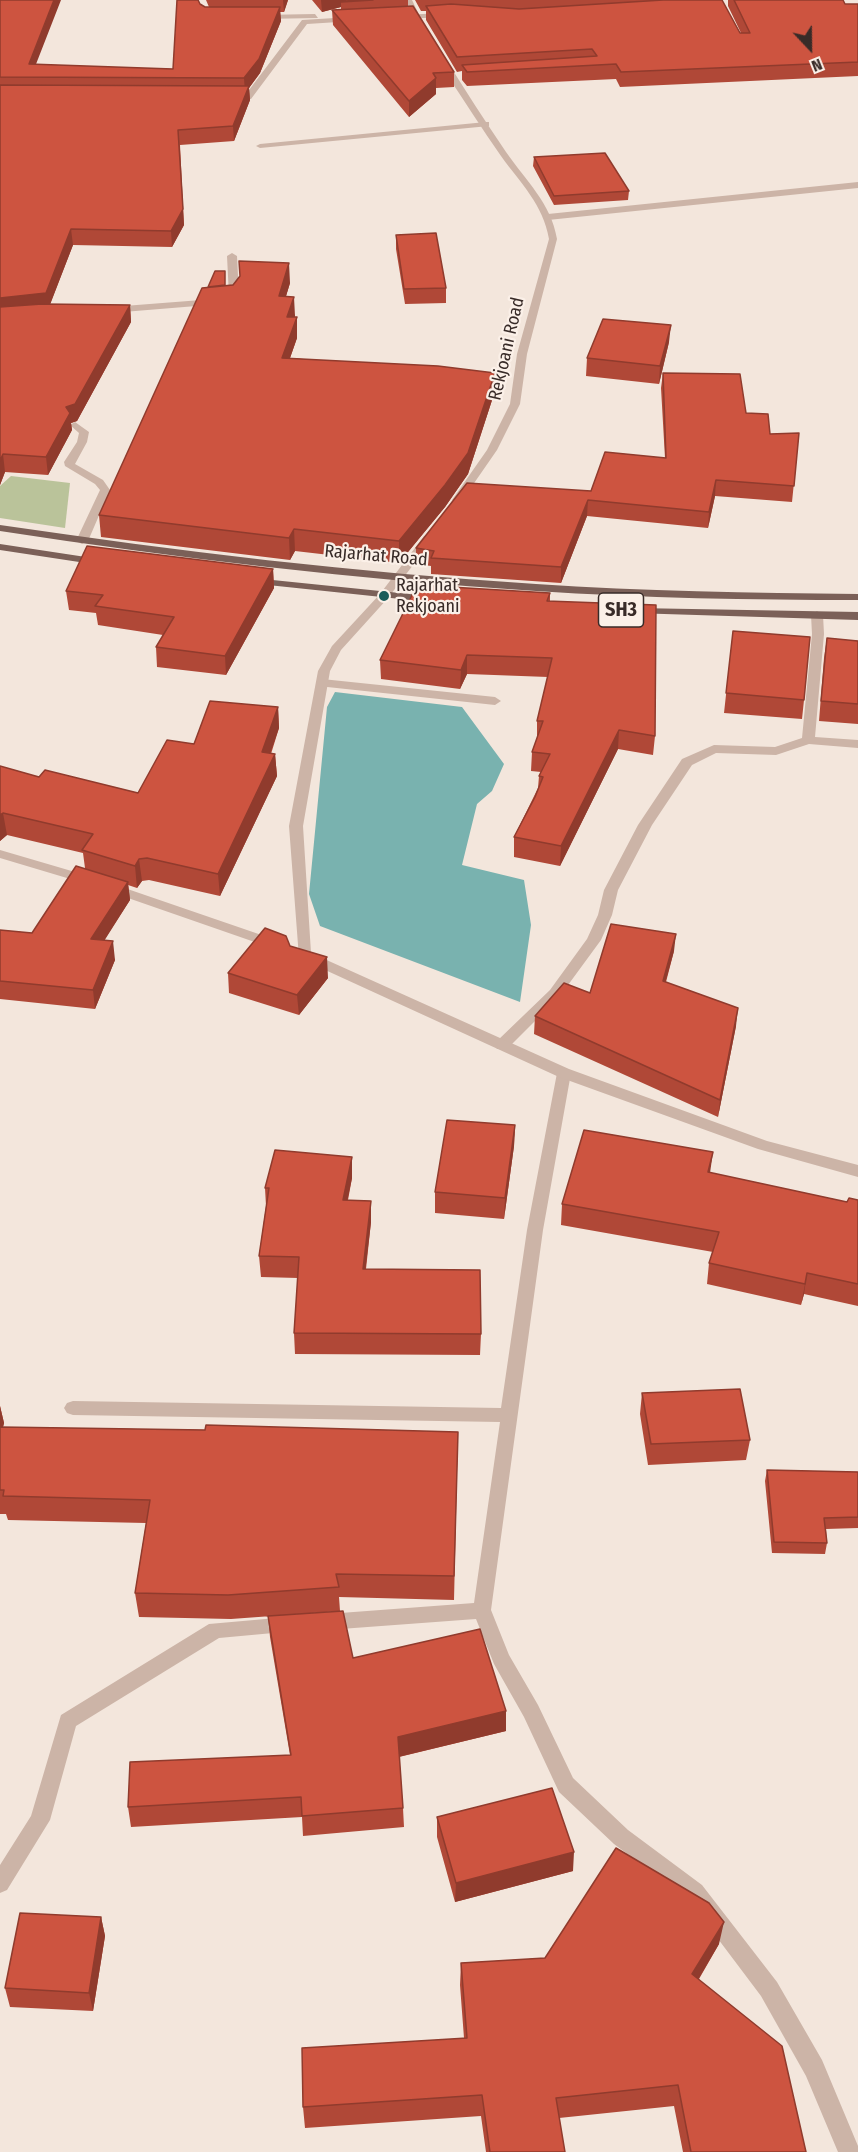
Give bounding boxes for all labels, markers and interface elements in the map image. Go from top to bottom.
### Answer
north arrow [780,18,840,78]
text: N [809,55,825,76]
street label: Rekjoani Road [485,295,529,403]
street label: Rajarhat Road [323,541,429,571]
place label: Rajarhat Rekjoani [396,575,460,618]
marker: Rajarhat Rekjoani [377,589,391,603]
road number: SH3 [598,593,644,627]

